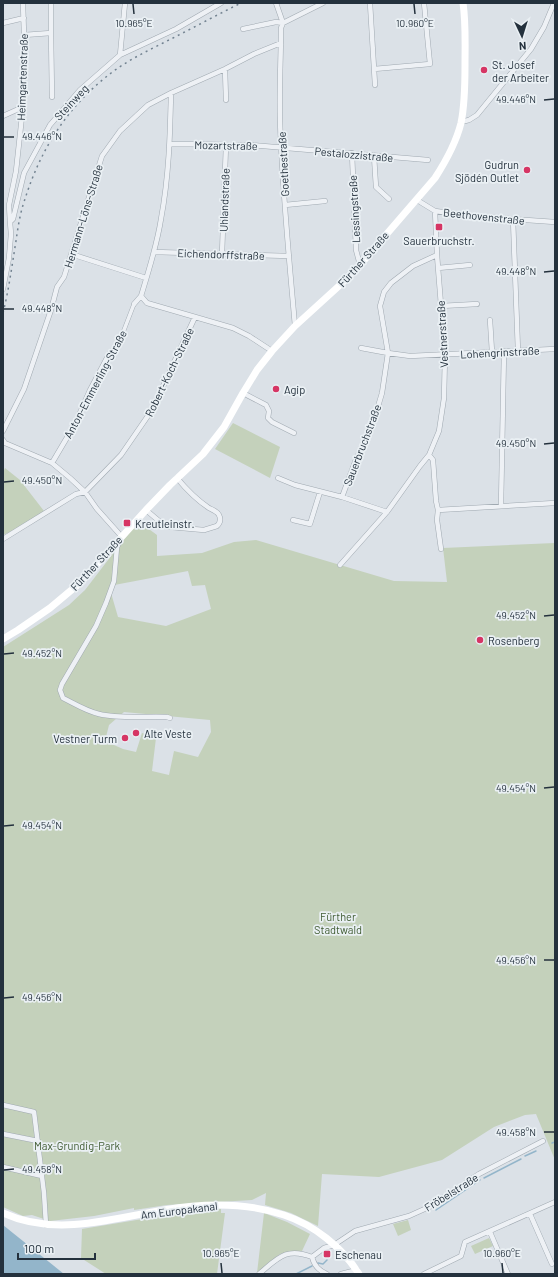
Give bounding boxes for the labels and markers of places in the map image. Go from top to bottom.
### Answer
place label: St. Josef der Arbeiter [492,58,549,84]
marker: St. Josef der Arbeiter [479,65,489,75]
place label: Gudrun Sjödén Outlet [455,158,519,184]
marker: Gudrun Sjödén Outlet [522,165,532,175]
marker: Sauerbruchstr. [434,222,444,232]
place label: Sauerbruchstr. [403,234,475,247]
place label: Agip [284,383,305,396]
marker: Agip [271,384,281,394]
place label: Kreutleinstr. [135,517,195,530]
marker: Kreutleinstr. [122,518,132,528]
place label: Rosenberg [488,634,539,647]
marker: Rosenberg [475,635,485,645]
place label: Alte Veste [144,727,192,740]
marker: Alte Veste [131,728,141,738]
place label: Vestner Turm [53,732,117,745]
marker: Vestner Turm [120,733,130,743]
place label: Eschenau [335,1248,382,1261]
marker: Eschenau [322,1249,332,1259]

